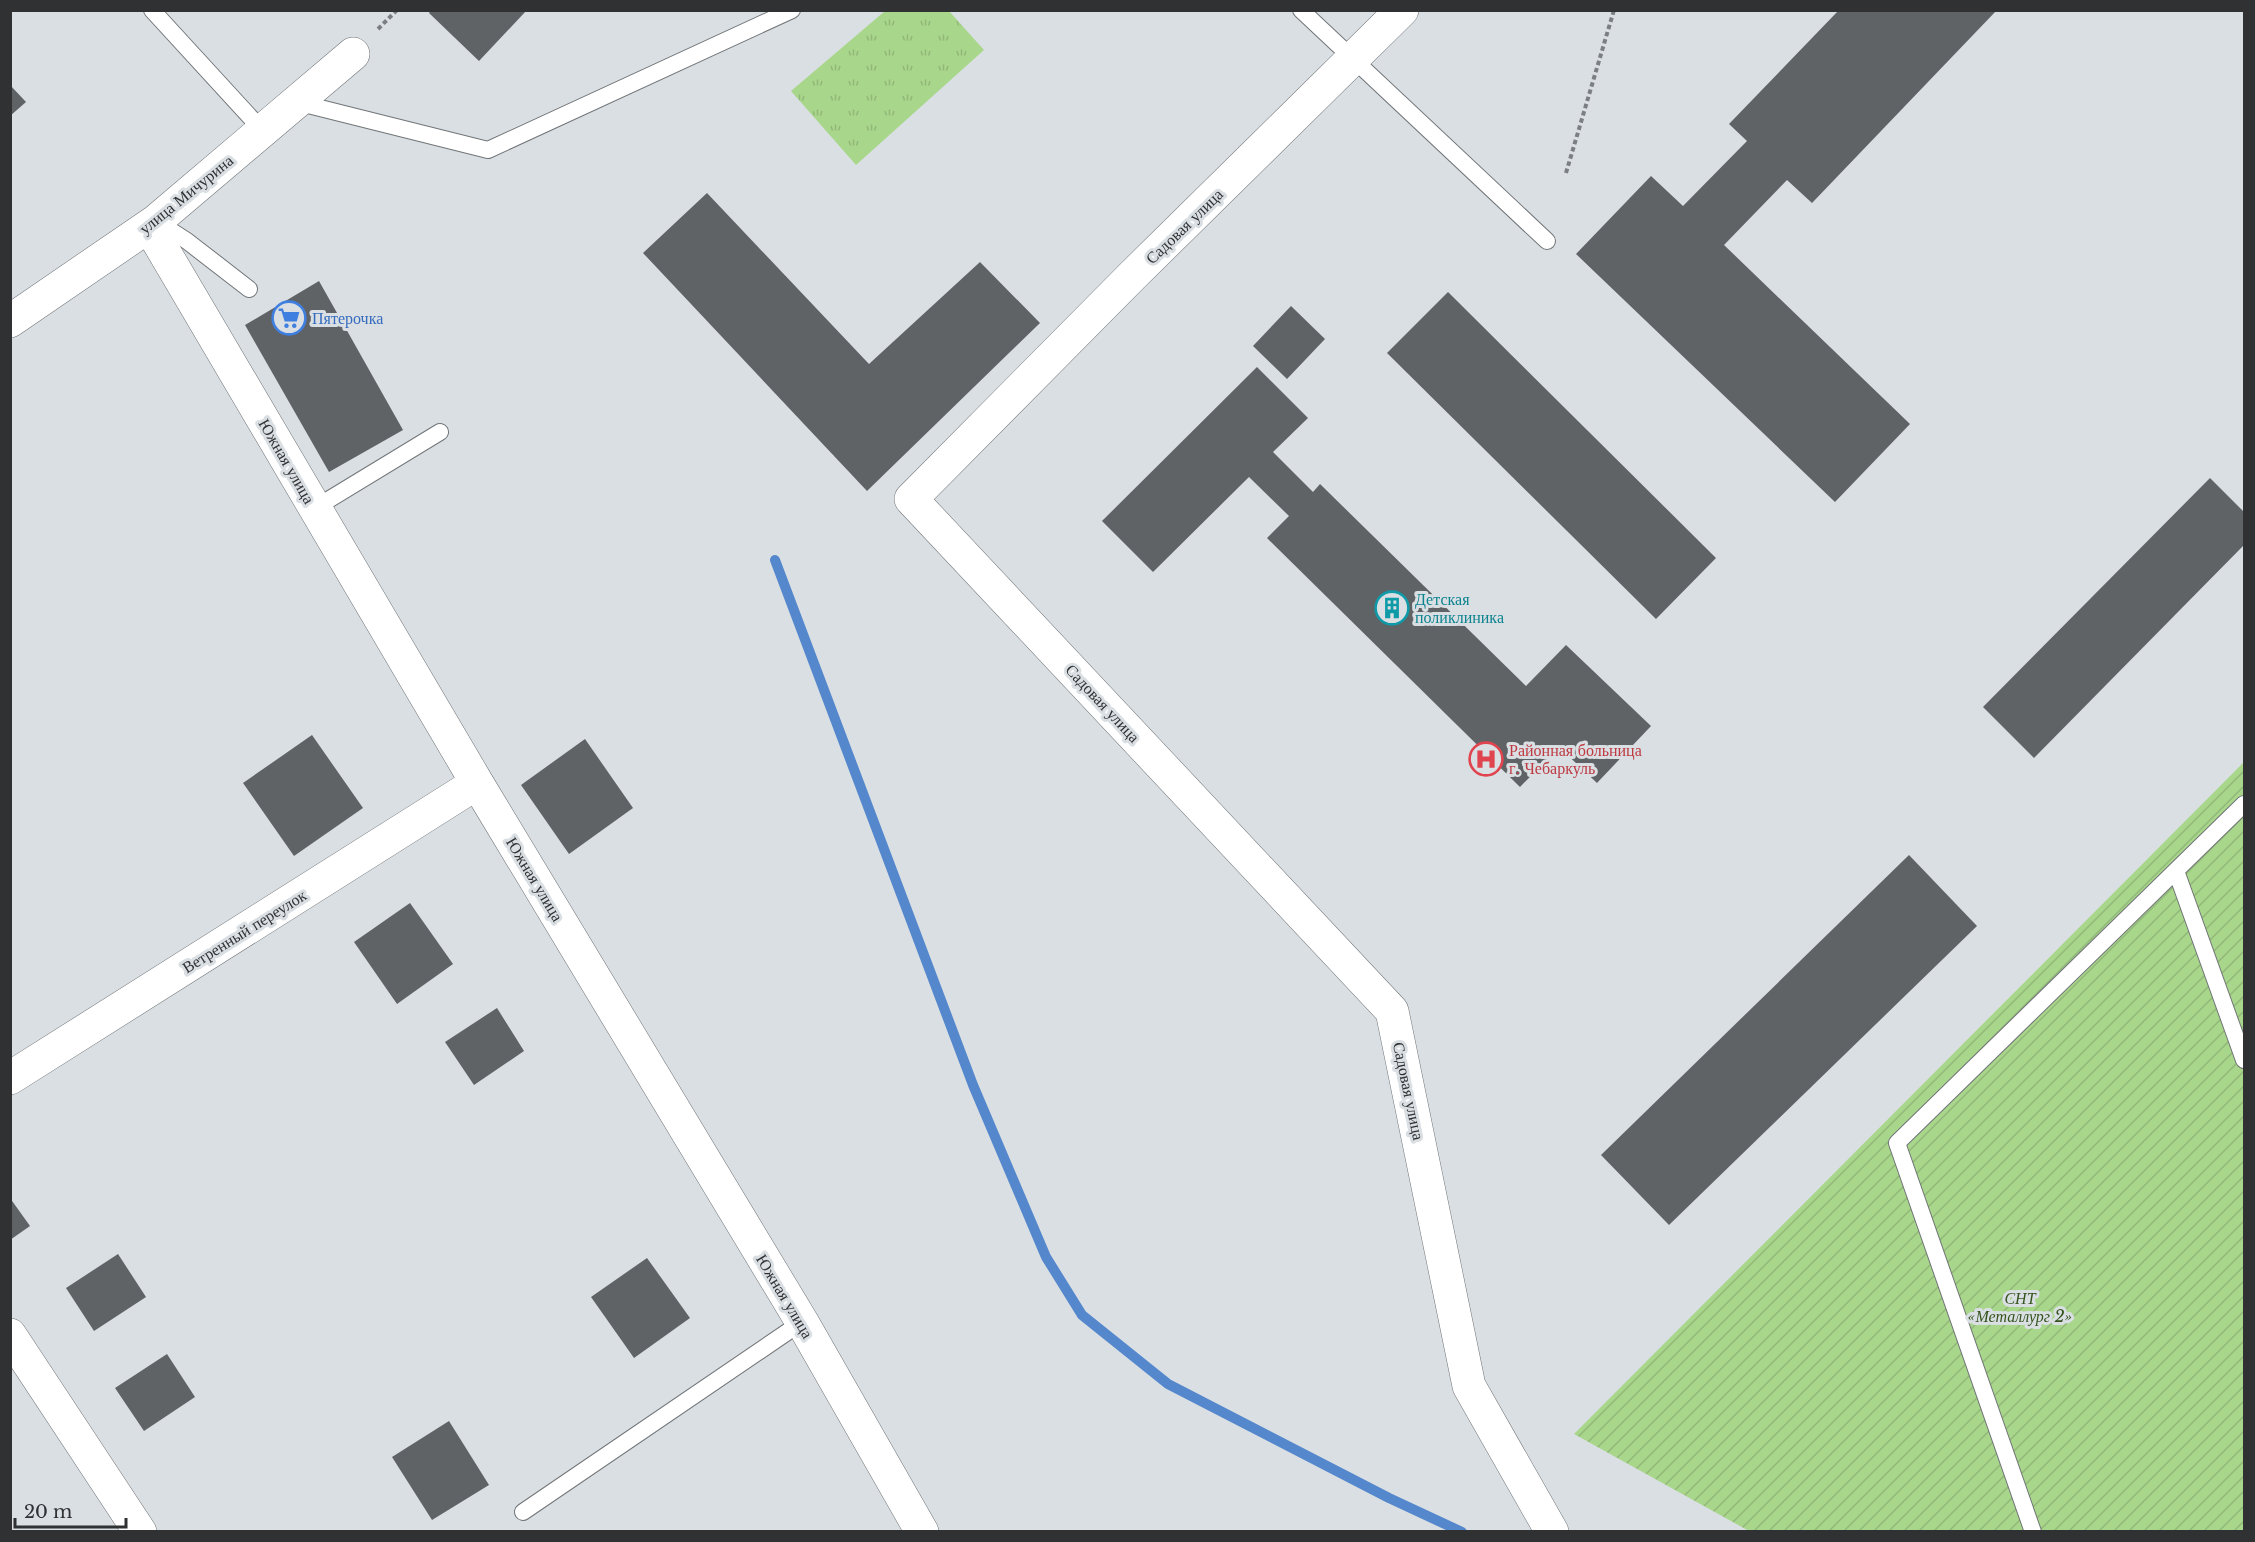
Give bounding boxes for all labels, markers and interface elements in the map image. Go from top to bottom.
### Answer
street label: улица Мичурина [135,150,237,238]
street label: Садовая улица [1141,184,1227,268]
supermarket icon: Пятерочка [271,300,307,336]
place label: Пятерочка [312,308,383,328]
street label: Южная улица [255,415,319,507]
place label: Детская поликлиника [1415,589,1504,627]
building icon: Детская поликлиника [1374,590,1410,626]
street label: Садовая улица [1062,660,1144,746]
place label: Районная больница г. Чебаркуль [1509,740,1642,778]
hospital icon: Районная больница г. Чебаркуль [1468,741,1504,777]
street label: Южная улица [502,833,568,925]
street label: Ветренный переулок [178,885,310,977]
street label: Садовая улица [1389,1040,1429,1142]
street label: Южная улица [752,1250,818,1342]
park label: СНТ «Металлург 2» [1968,1288,2072,1326]
scale bar [15,1491,126,1529]
text: 20 m [24,1501,72,1523]

